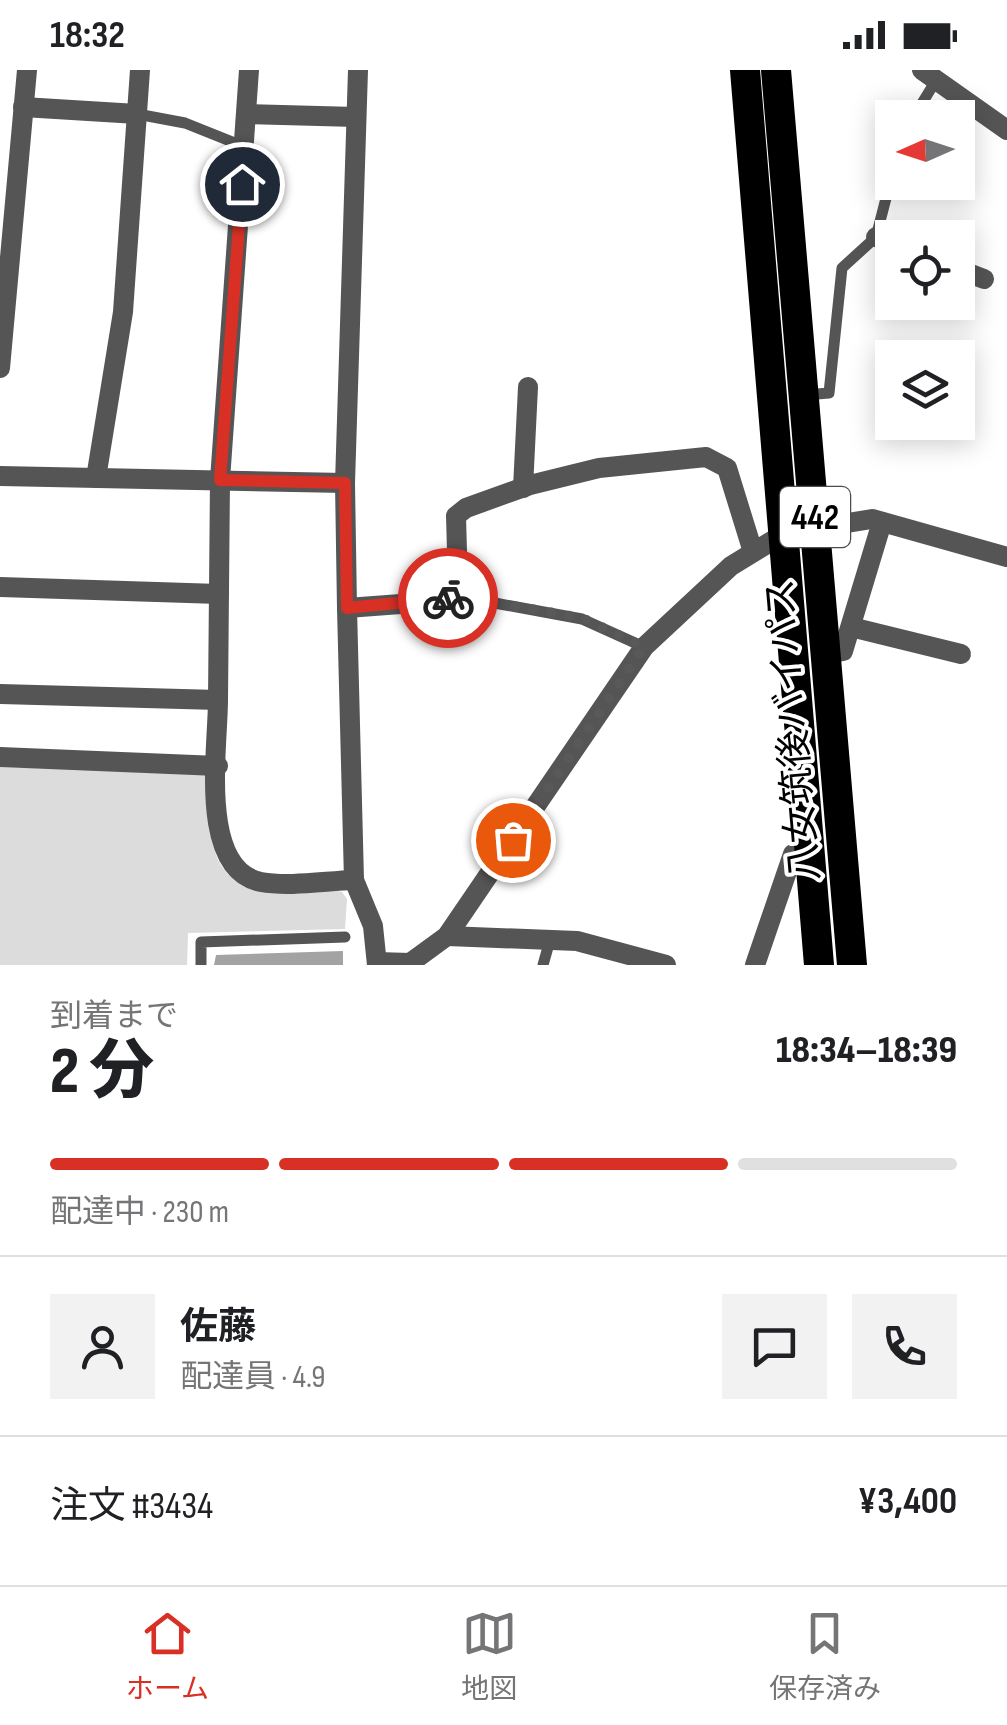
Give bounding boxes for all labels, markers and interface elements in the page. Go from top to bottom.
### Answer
text: 18:32 [50,13,125,58]
north arrow [875,100,975,200]
map controls [875,100,975,440]
pin [200,142,285,227]
icon: home [215,157,270,212]
button: locate [875,220,975,320]
button: layers [875,340,975,440]
road number: 442 [780,487,850,547]
courier [398,548,498,648]
icon: bike [421,571,476,626]
street label: 八女筑後バイパス [758,577,829,883]
pin [471,798,556,883]
icon: bag [486,813,541,868]
text: 到着まで [50,997,178,1036]
text: 18:34–18:39 [776,1028,957,1073]
text: 2 分 [50,1034,154,1112]
text: 配達中 · 230 m [50,1193,229,1232]
button: person [50,1294,155,1399]
button: chat [722,1294,827,1399]
button: phone [852,1294,957,1399]
text: 佐藤 [180,1305,256,1350]
text: 配達員 · 4.9 [180,1358,325,1397]
text: ¥3,400 [858,1479,957,1524]
text: 注文 #3434 [50,1484,213,1529]
tab: ホーム [126,1606,209,1706]
tab: 地図 [461,1606,517,1706]
tab: 保存済み [769,1606,881,1706]

